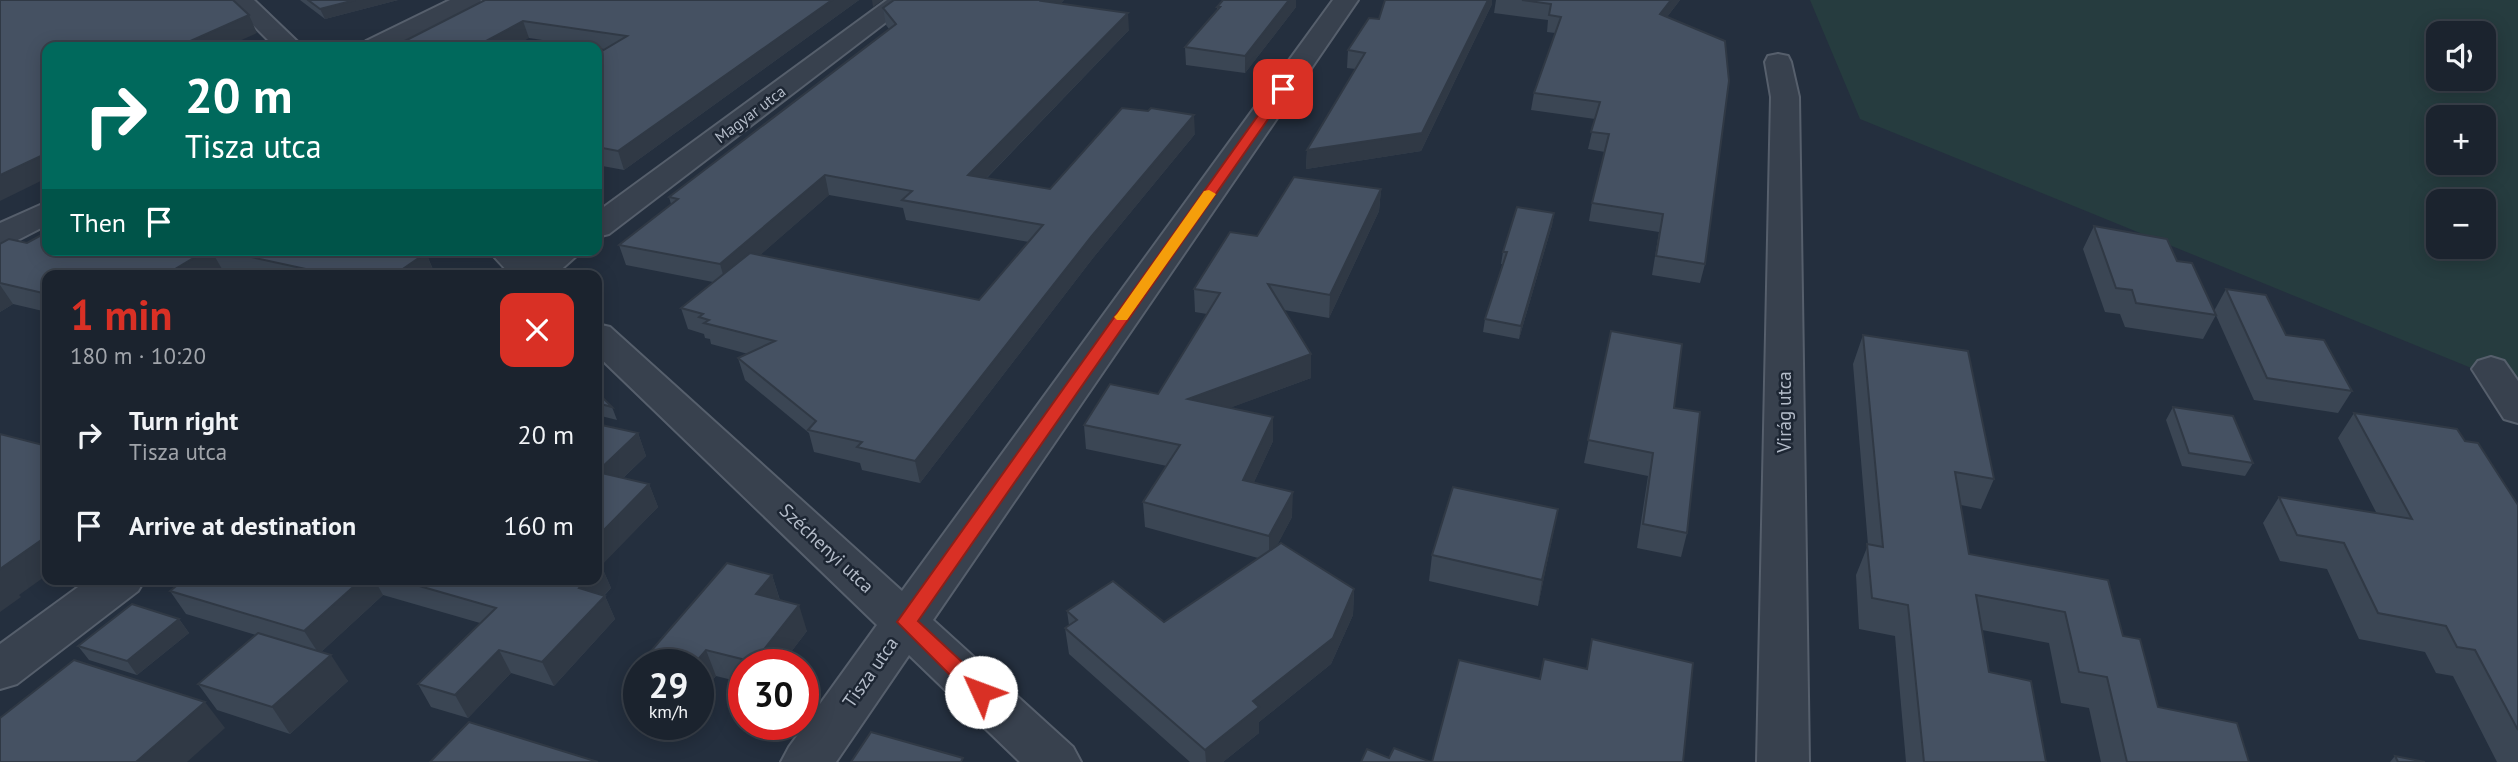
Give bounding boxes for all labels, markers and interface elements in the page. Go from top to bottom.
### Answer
map controls [2426,21,2496,259]
button: sound [2426,21,2496,91]
pin [1253,59,1313,119]
text: 20 m [185,63,292,127]
icon: right [70,70,161,161]
icon: arrive [1264,70,1302,108]
street label: Magyar utca [711,81,789,147]
button: + [2426,105,2496,175]
text: Tisza utca [185,125,322,167]
button: − [2426,189,2496,259]
icon: arrive [140,203,178,241]
text: Then [70,206,126,239]
text: 1 min [70,287,172,342]
button: close [500,293,574,367]
text: 180 m · 10:20 [70,341,206,370]
street label: Virág utca [1772,371,1796,454]
text: Turn right [129,404,238,437]
icon: right [70,416,108,454]
text: 20 m [518,418,574,451]
text: Tisza utca [129,437,227,466]
street label: Széchenyi utca [775,498,879,598]
icon: arrive [70,507,108,545]
text: Arrive at destination [129,509,356,542]
text: 160 m [503,509,574,542]
street label: Tisza utca [837,632,903,712]
speed limit sign: 30 [728,649,819,740]
position arrow [944,655,1018,729]
text: 29 [649,662,688,708]
text: km/h [649,700,688,723]

